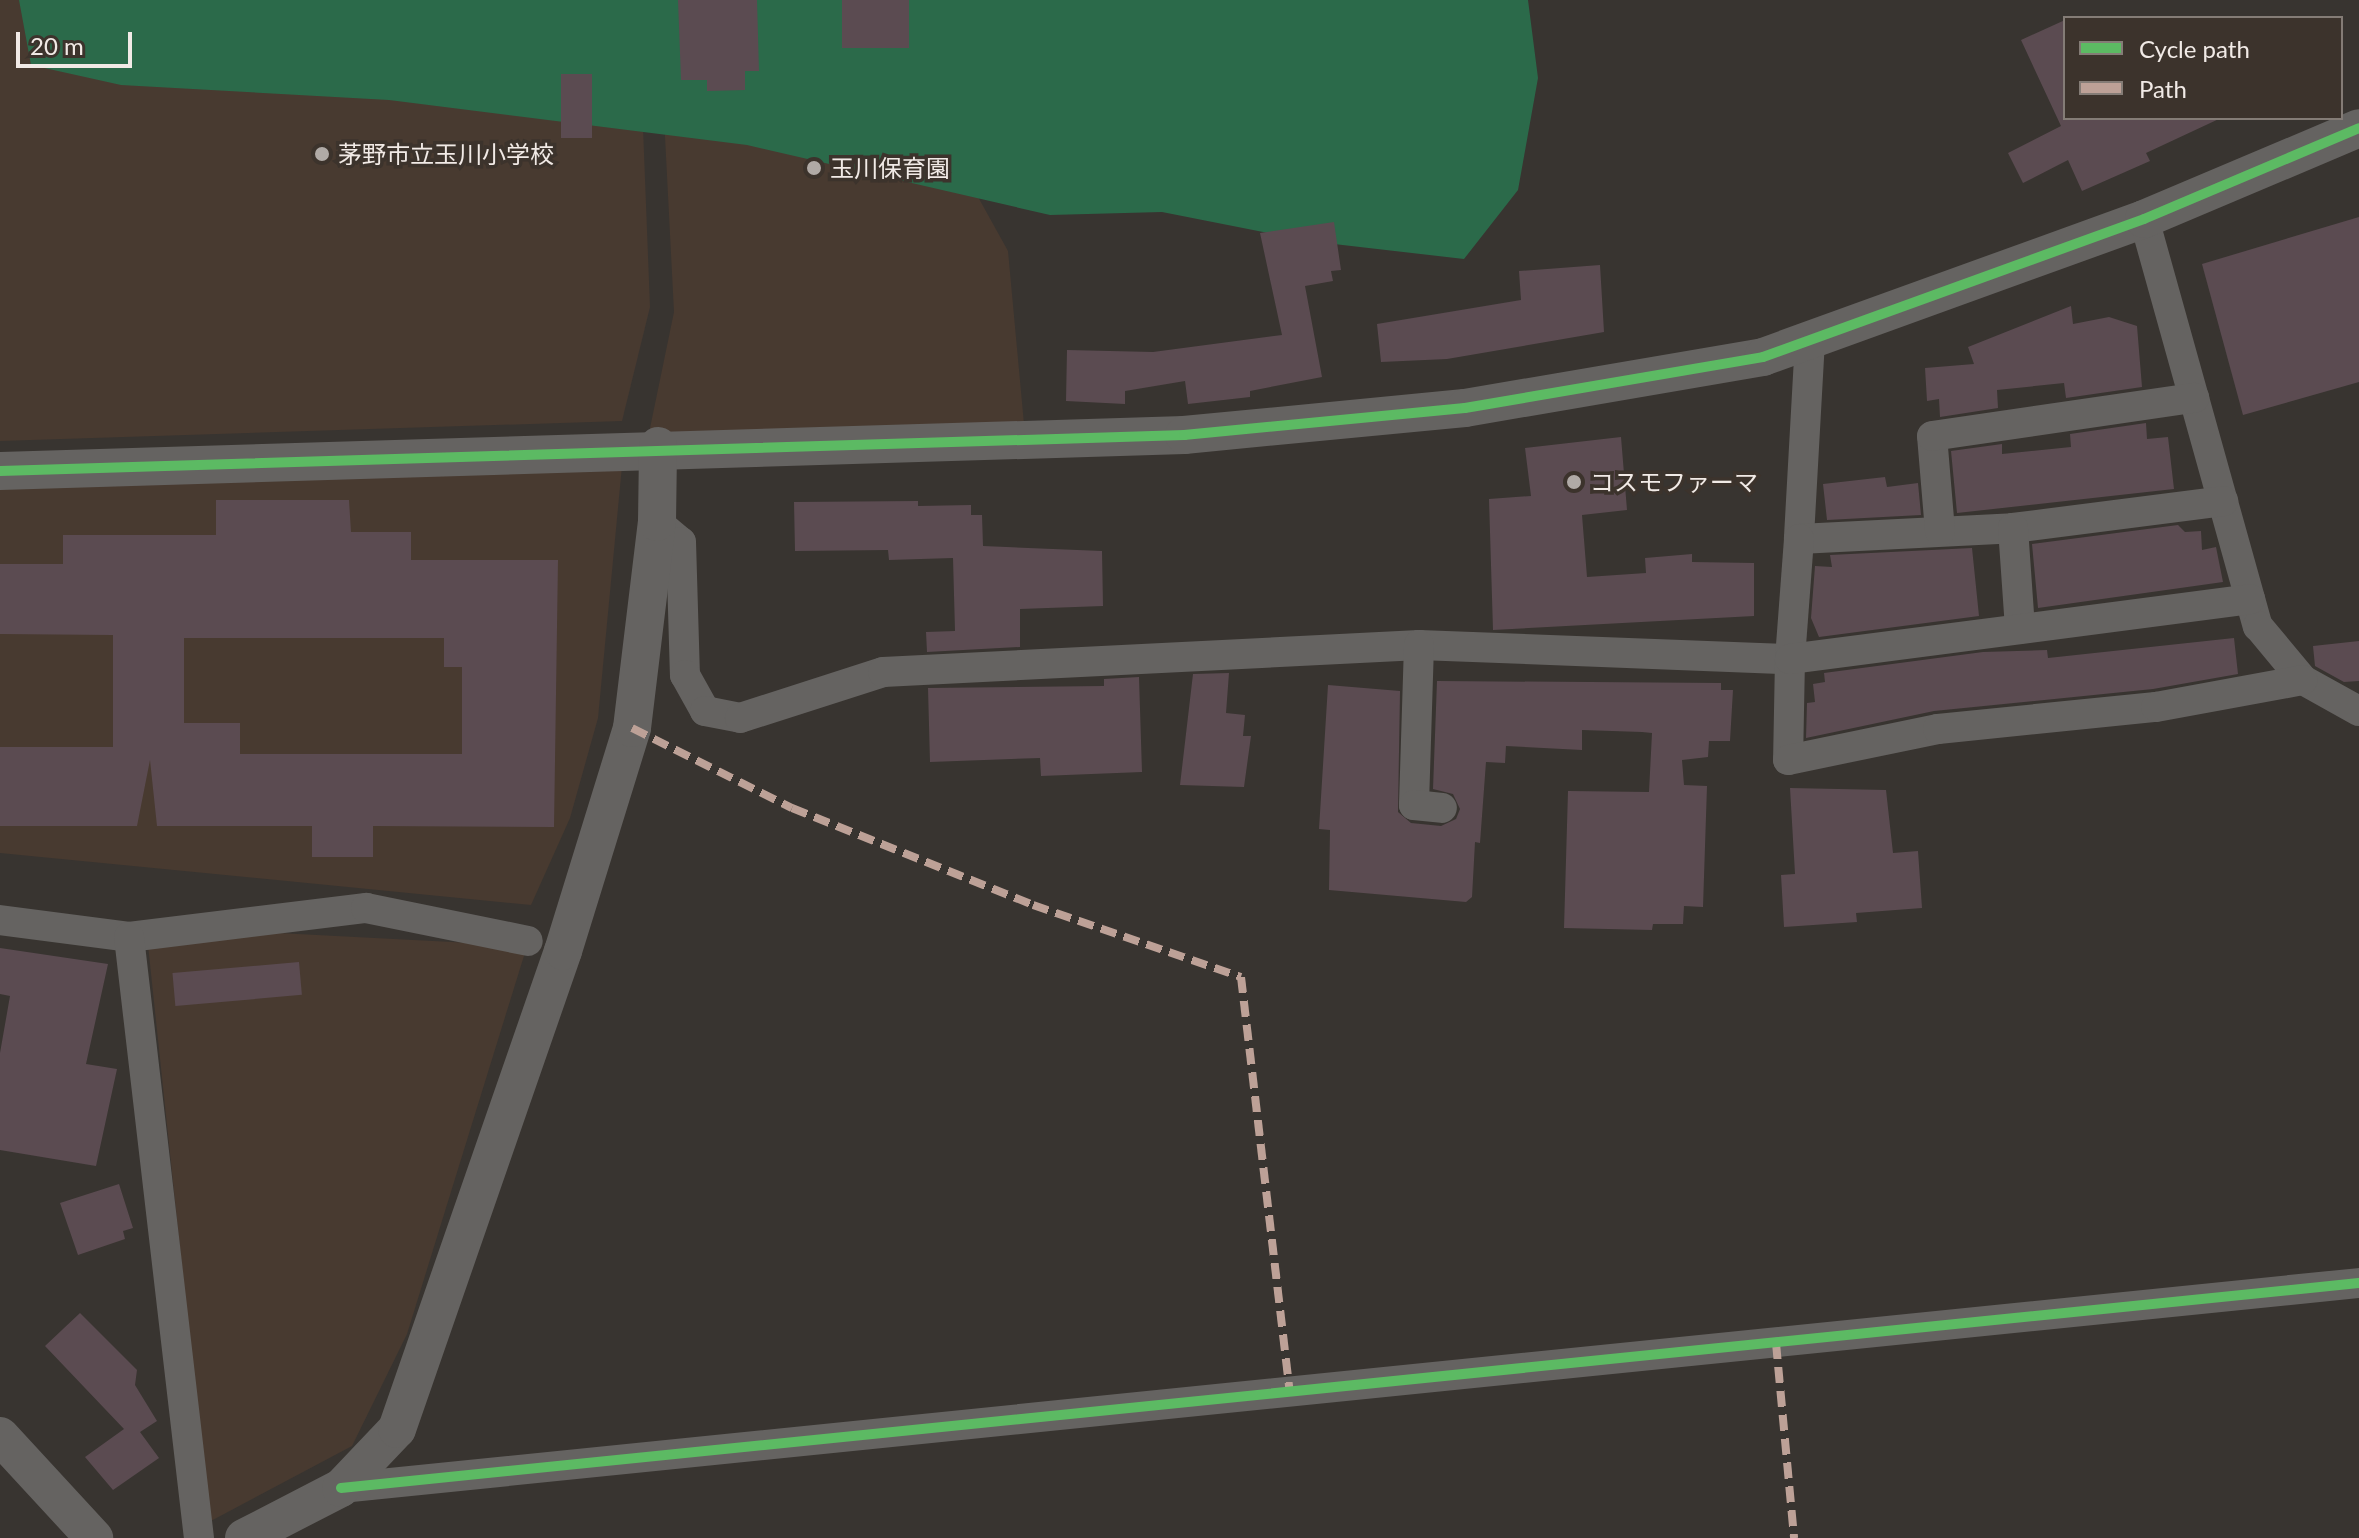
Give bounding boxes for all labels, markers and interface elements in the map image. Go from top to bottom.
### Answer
scale bar [20,16,136,66]
legend [2063,16,2343,120]
text: 20 m [30,31,84,60]
text: Cycle path [2139,34,2250,63]
text: Path [2139,74,2187,103]
place label: 茅野市立玉川小学校 [338,140,554,168]
marker: 茅野市立玉川小学校 [313,145,331,163]
place label: 玉川保育園 [830,154,950,182]
marker: 玉川保育園 [805,159,823,177]
place label: コスモファーマ [1590,468,1758,496]
marker: コスモファーマ [1565,473,1583,491]

